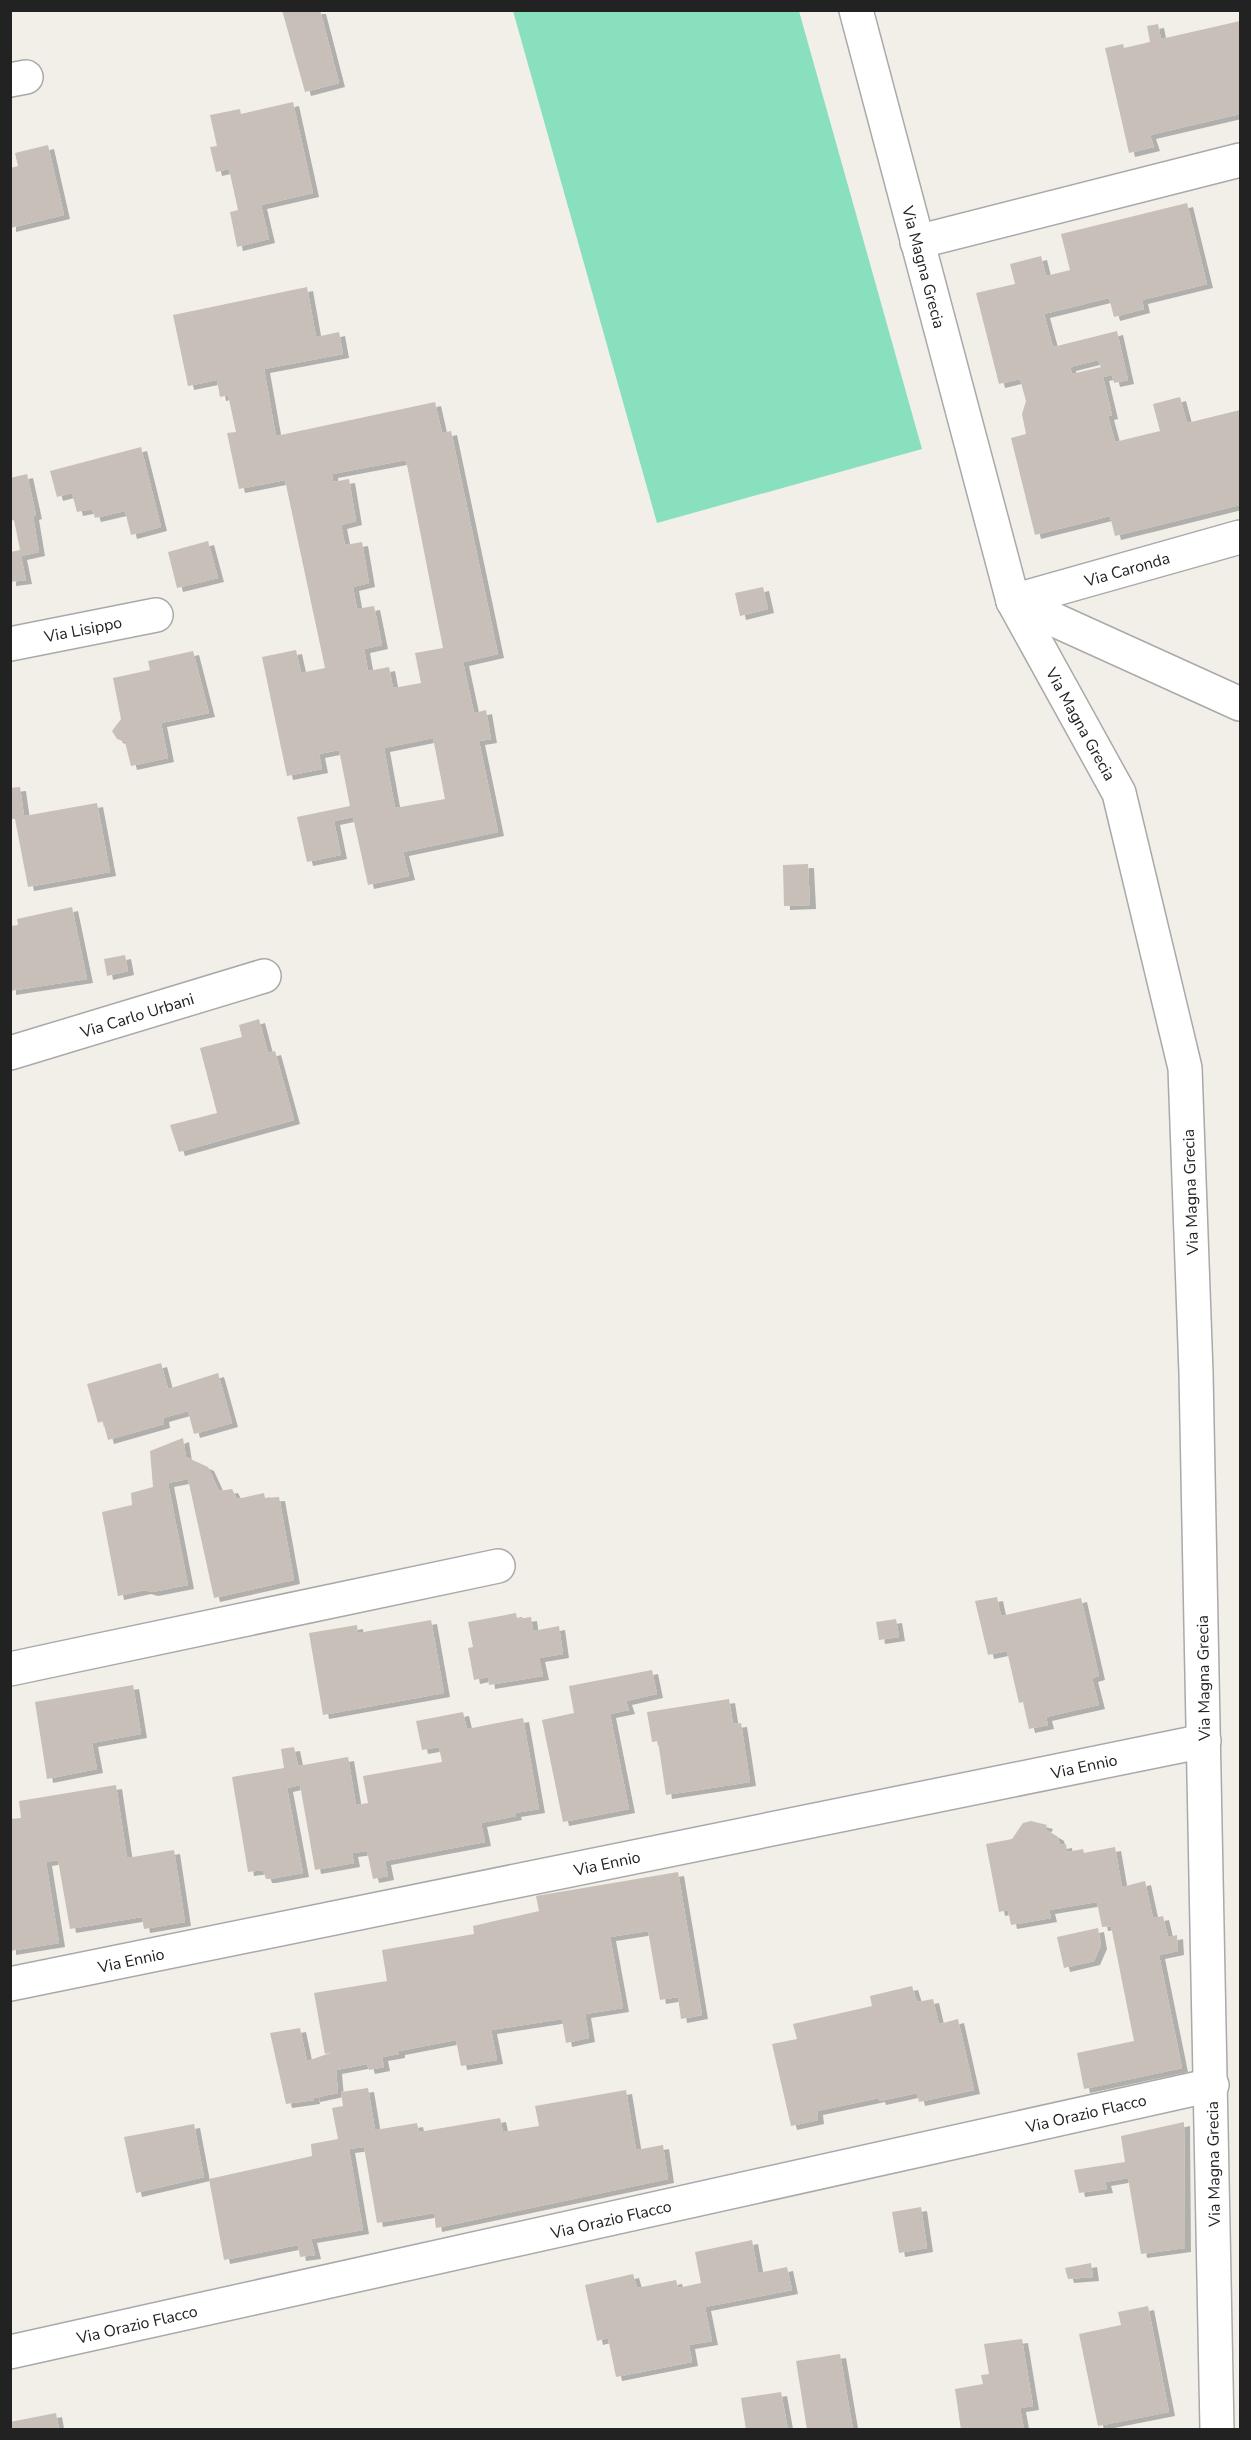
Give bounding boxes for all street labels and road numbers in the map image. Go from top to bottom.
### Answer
street label: Via Magna Grecia [896,203,950,331]
street label: Via Caronda [1081,547,1172,593]
street label: Via Lisippo [41,612,124,648]
street label: Via Magna Grecia [1039,663,1120,785]
street label: Via Carlo Urbani [77,988,197,1044]
street label: Via Magna Grecia [1178,1129,1204,1256]
street label: Via Magna Grecia [1192,1615,1216,1742]
street label: Via Ennio [1048,1749,1120,1785]
street label: Via Ennio [571,1846,643,1882]
street label: Via Ennio [95,1943,167,1979]
street label: Via Orazio Flacco [1023,2089,1149,2139]
street label: Via Magna Grecia [1202,2101,1226,2228]
street label: Via Orazio Flacco [548,2195,674,2245]
street label: Via Orazio Flacco [74,2300,200,2350]

